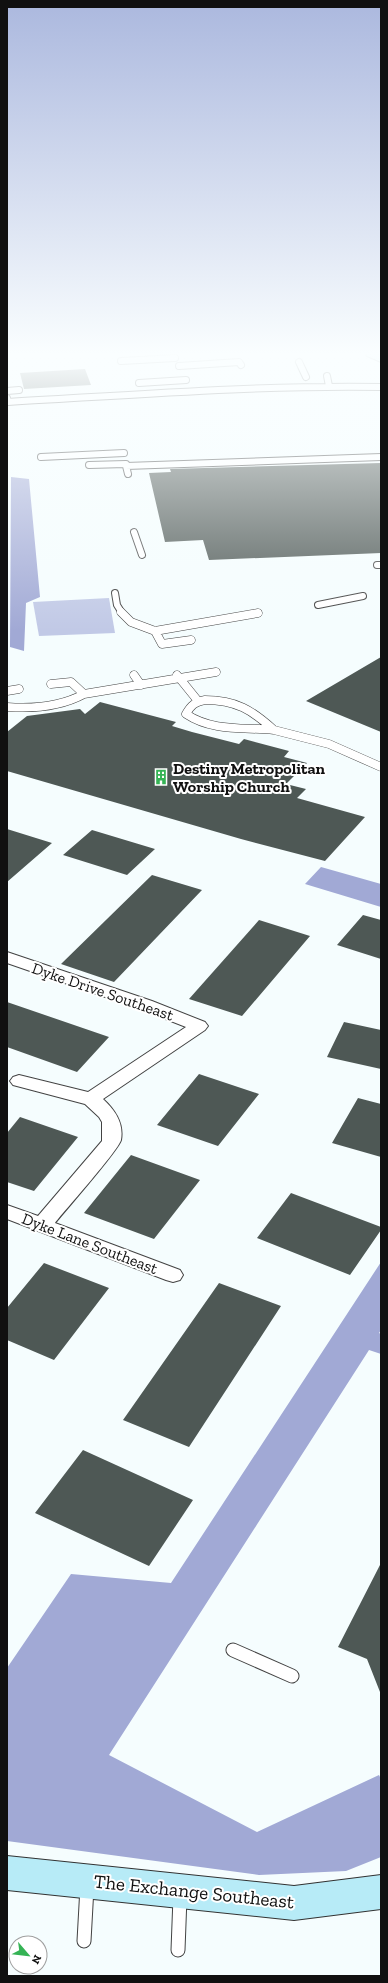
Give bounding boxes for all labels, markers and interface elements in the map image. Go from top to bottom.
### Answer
place label: Destiny Metropolitan Worship Church [173,759,326,796]
building icon: Destiny Metropolitan Worship Church [152,768,170,786]
street label: Dyke Drive Southeast [30,958,176,1025]
street label: Dyke Lane Southeast [19,1209,160,1278]
street label: The Exchange Southeast [93,1870,295,1913]
north arrow [8,1935,48,1975]
text: N [28,1953,44,1967]

